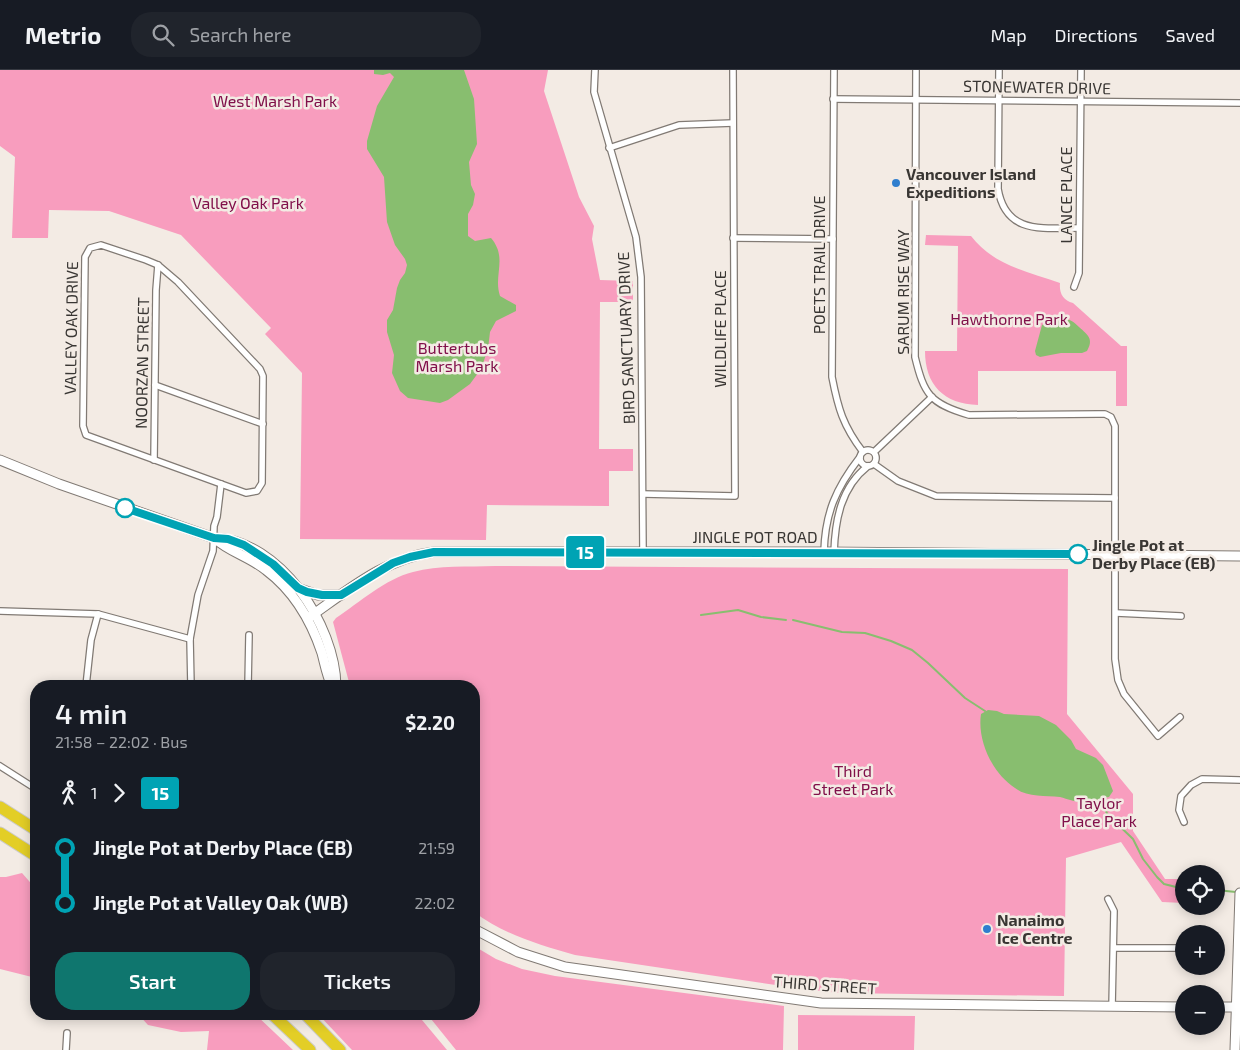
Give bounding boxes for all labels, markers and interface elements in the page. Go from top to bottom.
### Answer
search box [131,12,481,57]
text: Metrio [25,20,101,49]
icon: search [149,21,177,49]
text: Search here [189,23,291,46]
text: Map [990,24,1027,46]
text: Directions [1055,24,1138,46]
text: Saved [1166,24,1215,46]
street label: STONEWATER DRIVE [963,76,1111,97]
park label: West Marsh Park [213,91,337,110]
street label: LANCE PLACE [1056,147,1075,243]
place label: Vancouver Island Expeditions [906,164,1036,201]
marker: Vancouver Island Expeditions [890,177,902,189]
park label: Valley Oak Park [192,193,304,212]
street label: POETS TRAIL DRIVE [809,196,828,334]
street label: SARUM RISE WAY [893,229,912,355]
street label: BIRD SANCTUARY DRIVE [613,251,638,425]
street label: VALLEY OAK DRIVE [60,261,81,395]
street label: WILDLIFE PLACE [710,270,729,388]
street label: NOORZAN STREET [131,297,152,429]
park label: Hawthorne Park [950,309,1068,328]
park label: Buttertubs Marsh Park [416,338,498,375]
unlabelled marker [115,498,135,518]
street label: JINGLE POT ROAD [692,527,818,546]
place label: Jingle Pot at Derby Place (EB) [1092,535,1215,573]
line badge: 15 [562,536,608,568]
text: 15 [576,541,594,563]
marker: Jingle Pot at Derby Place (EB) [1068,544,1088,564]
text: 4 min [55,696,127,730]
text: $2.20 [405,711,455,734]
text: 21:58 – 22:02 · Bus [55,732,188,751]
park label: Third Street Park [813,761,893,798]
icon: walk [55,779,83,807]
icon: forward [105,779,133,807]
text: 15 [151,782,169,804]
text: 1 [91,783,97,802]
park label: Taylor Place Park [1061,793,1137,830]
text: Jingle Pot at Derby Place (EB) [93,836,353,859]
text: 21:59 [418,838,455,857]
map controls [1175,865,1225,1035]
button: locate [1175,865,1225,915]
text: Jingle Pot at Valley Oak (WB) [93,891,348,914]
text: 22:02 [415,893,455,912]
place label: Nanaimo Ice Centre [997,910,1073,947]
marker: Nanaimo Ice Centre [981,923,993,935]
button: + [1175,925,1225,975]
button: Start [55,952,250,1010]
button: Tickets [260,952,455,1010]
street label: THIRD STREET [773,971,877,998]
button: − [1175,985,1225,1035]

